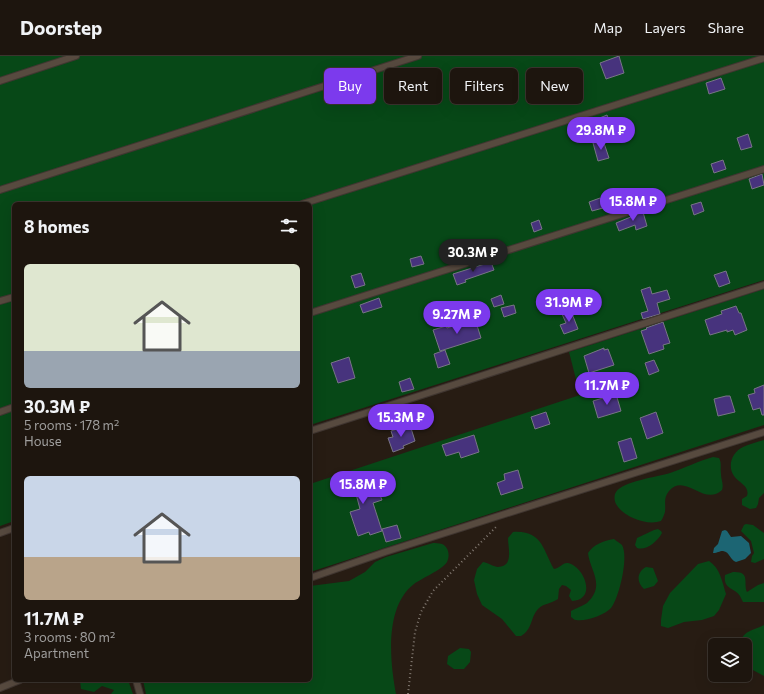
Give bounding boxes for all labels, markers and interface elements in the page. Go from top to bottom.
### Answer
text: Doorstep [20,16,102,39]
text: Map [594,19,622,36]
text: Layers [644,19,686,36]
text: Share [708,19,744,36]
chip: Buy [324,68,376,104]
chip: Rent [384,68,442,104]
chip: Filters [450,68,518,104]
chip: New [526,68,583,104]
pin: 29.8M ₽ [564,117,638,151]
text: 29.8M ₽ [576,122,626,138]
pin: 15.8M ₽ [596,188,670,222]
text: 15.8M ₽ [609,193,657,209]
icon: filters [278,215,300,237]
text: 8 homes [24,216,89,237]
pin: 30.3M ₽ [436,239,510,273]
text: 30.3M ₽ [448,244,498,260]
pin: 31.9M ₽ [532,289,606,323]
icon: home [126,290,198,362]
text: 31.9M ₽ [545,294,593,310]
pin: 9.27M ₽ [420,301,494,335]
text: 9.27M ₽ [432,306,482,322]
pin: 11.7M ₽ [570,372,644,406]
text: 11.7M ₽ [584,377,630,393]
text: 30.3M ₽ [24,396,90,417]
pin: 15.3M ₽ [364,404,438,438]
text: 15.3M ₽ [377,409,425,425]
text: 5 rooms · 178 m² [24,417,119,433]
text: House [24,433,62,449]
pin: 15.8M ₽ [326,471,400,505]
text: 15.8M ₽ [339,476,387,492]
icon: home [126,502,198,574]
text: 11.7M ₽ [24,608,84,629]
text: 3 rooms · 80 m² [24,629,115,645]
map controls [708,638,752,682]
button: layers [708,638,752,682]
text: Apartment [24,645,89,661]

